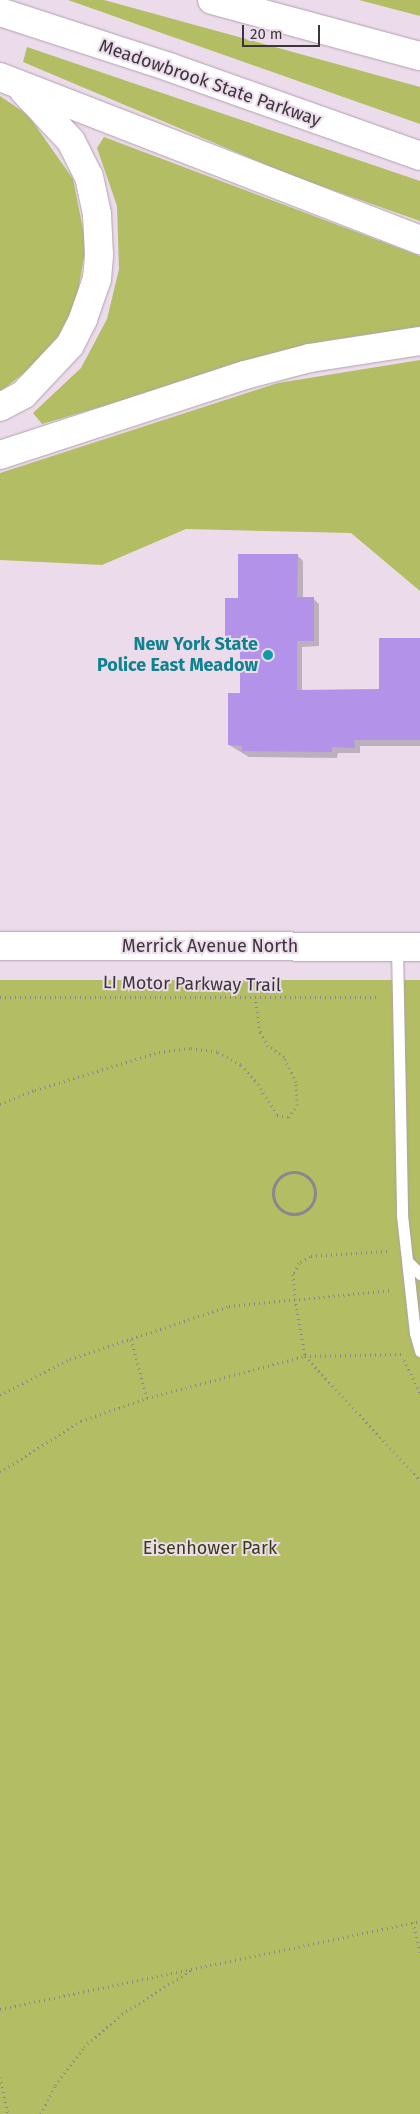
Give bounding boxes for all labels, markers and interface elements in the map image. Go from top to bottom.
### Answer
scale bar [245,15,322,47]
text: 20 m [250,25,283,43]
street label: Meadowbrook State Parkway [96,35,324,131]
place label: New York State Police East Meadow [97,634,258,676]
marker: New York State Police East Meadow [262,649,274,661]
street label: Merrick Avenue North [122,935,298,957]
street label: LI Motor Parkway Trail [103,972,281,996]
park label: Eisenhower Park [143,1537,277,1559]

